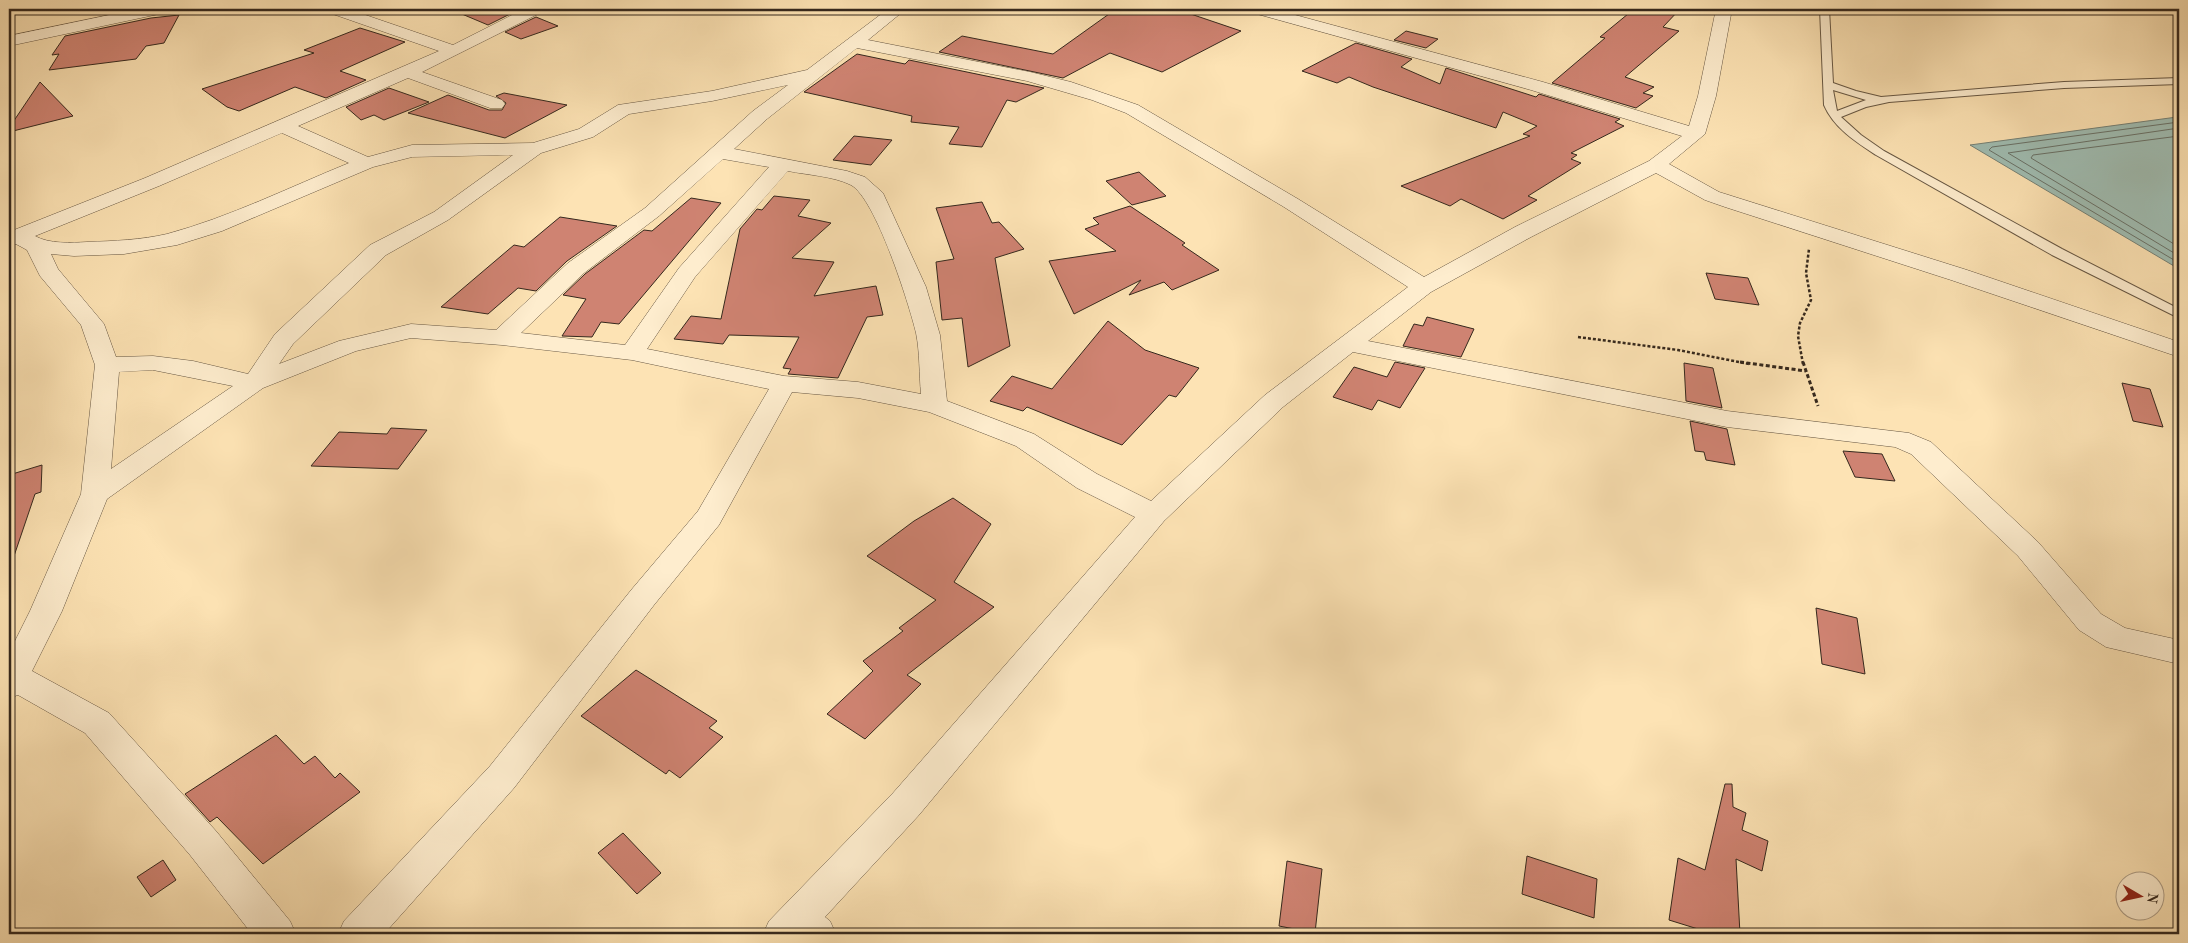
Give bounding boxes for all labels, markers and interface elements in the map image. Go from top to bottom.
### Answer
north arrow [2116,870,2166,920]
text: N [2144,891,2160,905]

